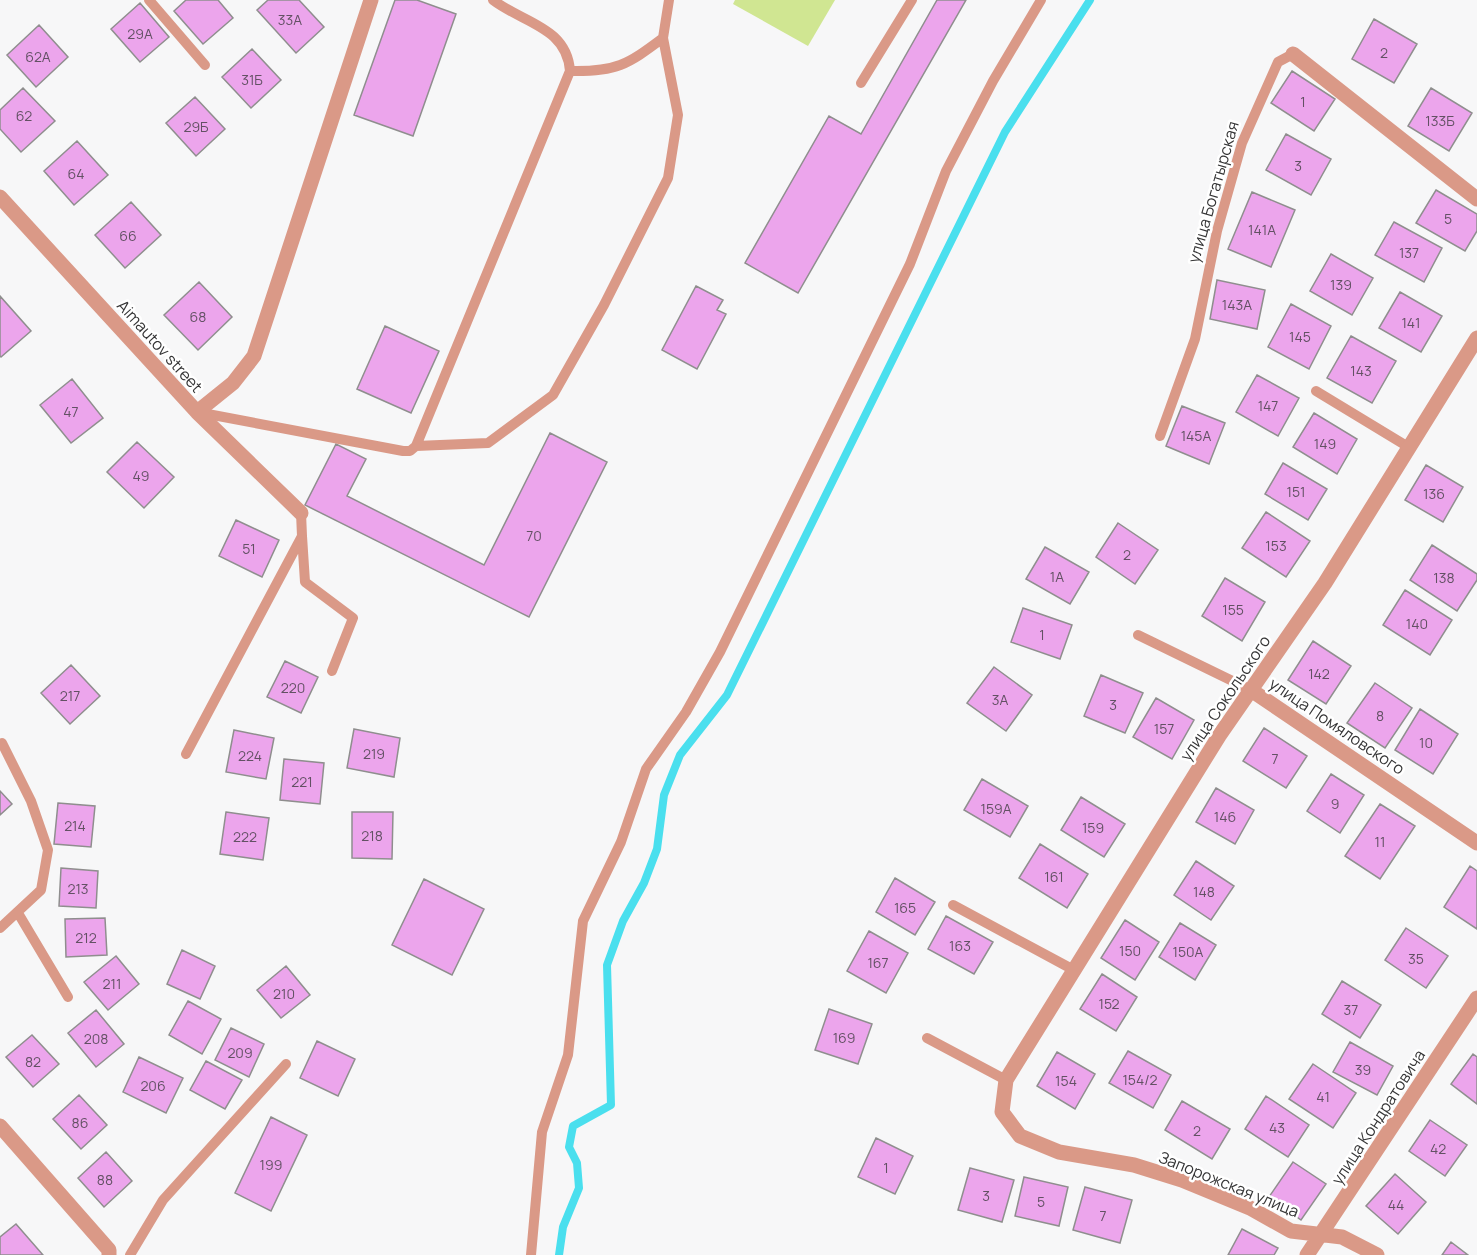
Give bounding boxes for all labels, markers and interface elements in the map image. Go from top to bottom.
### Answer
house number: 33А [278,10,302,29]
house number: 29А [127,24,153,43]
house number: 2 [1380,43,1388,62]
house number: 62А [25,47,51,66]
house number: 31Б [241,70,263,89]
house number: 1 [1300,92,1306,111]
house number: 62 [16,106,32,125]
house number: 133Б [1425,111,1455,130]
house number: 29Б [183,117,209,136]
street label: улица Богатырская [1182,119,1244,265]
house number: 3 [1294,156,1302,175]
house number: 64 [68,164,84,183]
house number: 5 [1444,209,1452,228]
house number: 141А [1248,220,1276,239]
house number: 66 [119,226,137,245]
house number: 137 [1399,243,1419,262]
house number: 139 [1330,275,1352,294]
street label: Aimautov street [112,295,208,397]
house number: 143А [1222,295,1252,314]
house number: 68 [190,307,206,326]
house number: 141 [1401,313,1421,332]
house number: 145 [1289,327,1311,346]
house number: 143 [1350,361,1372,380]
house number: 147 [1258,396,1278,415]
house number: 47 [63,402,79,421]
house number: 145А [1181,426,1211,445]
house number: 149 [1314,434,1336,453]
house number: 49 [133,466,149,485]
house number: 151 [1286,482,1306,501]
house number: 136 [1423,484,1445,503]
house number: 70 [526,526,542,545]
house number: 153 [1265,536,1287,555]
house number: 51 [242,539,256,558]
house number: 2 [1123,545,1131,564]
house number: 1А [1050,567,1064,586]
house number: 138 [1433,568,1455,587]
house number: 155 [1222,600,1244,619]
house number: 140 [1406,614,1428,633]
house number: 1 [1039,625,1045,644]
street label: улица Сокольского [1175,631,1275,765]
house number: 142 [1308,664,1330,683]
street label: улица Помяловского [1265,672,1409,780]
house number: 220 [281,678,305,697]
house number: 217 [60,686,80,705]
house number: 3А [992,690,1008,709]
house number: 3 [1109,695,1117,714]
house number: 8 [1376,706,1384,725]
house number: 157 [1154,719,1174,738]
house number: 10 [1419,733,1433,752]
house number: 219 [363,744,385,763]
house number: 224 [238,746,262,765]
house number: 7 [1271,749,1279,768]
house number: 221 [291,772,313,791]
house number: 9 [1331,794,1339,813]
house number: 159А [980,799,1012,818]
house number: 146 [1214,807,1236,826]
house number: 214 [64,816,86,835]
house number: 159 [1082,818,1104,837]
house number: 218 [361,826,383,845]
house number: 222 [233,827,257,846]
house number: 11 [1375,832,1385,851]
house number: 161 [1044,867,1064,886]
house number: 213 [67,879,89,898]
house number: 148 [1193,882,1215,901]
house number: 165 [894,898,916,917]
house number: 212 [75,928,97,947]
house number: 163 [949,936,971,955]
house number: 150 [1119,941,1141,960]
house number: 150А [1173,942,1204,961]
house number: 35 [1408,949,1424,968]
house number: 167 [867,953,889,972]
house number: 211 [103,974,121,993]
house number: 210 [273,984,295,1003]
house number: 152 [1098,994,1120,1013]
house number: 37 [1344,1000,1358,1019]
house number: 169 [833,1028,855,1047]
house number: 208 [84,1029,108,1048]
house number: 209 [227,1043,253,1062]
street label: улица Кондратовича [1326,1045,1430,1189]
house number: 82 [25,1052,41,1071]
house number: 39 [1355,1060,1371,1079]
house number: 154/2 [1122,1070,1158,1089]
house number: 154 [1055,1071,1077,1090]
house number: 206 [140,1076,166,1095]
house number: 41 [1316,1087,1330,1106]
house number: 86 [72,1113,88,1132]
house number: 43 [1269,1118,1285,1137]
house number: 2 [1193,1121,1201,1140]
house number: 42 [1430,1139,1446,1158]
street label: Запорожская улица [1156,1146,1302,1222]
house number: 199 [260,1155,282,1174]
house number: 1 [883,1158,889,1177]
house number: 88 [97,1170,113,1189]
house number: 3 [982,1186,990,1205]
house number: 5 [1037,1192,1045,1211]
house number: 44 [1388,1195,1404,1214]
house number: 7 [1099,1206,1107,1225]

